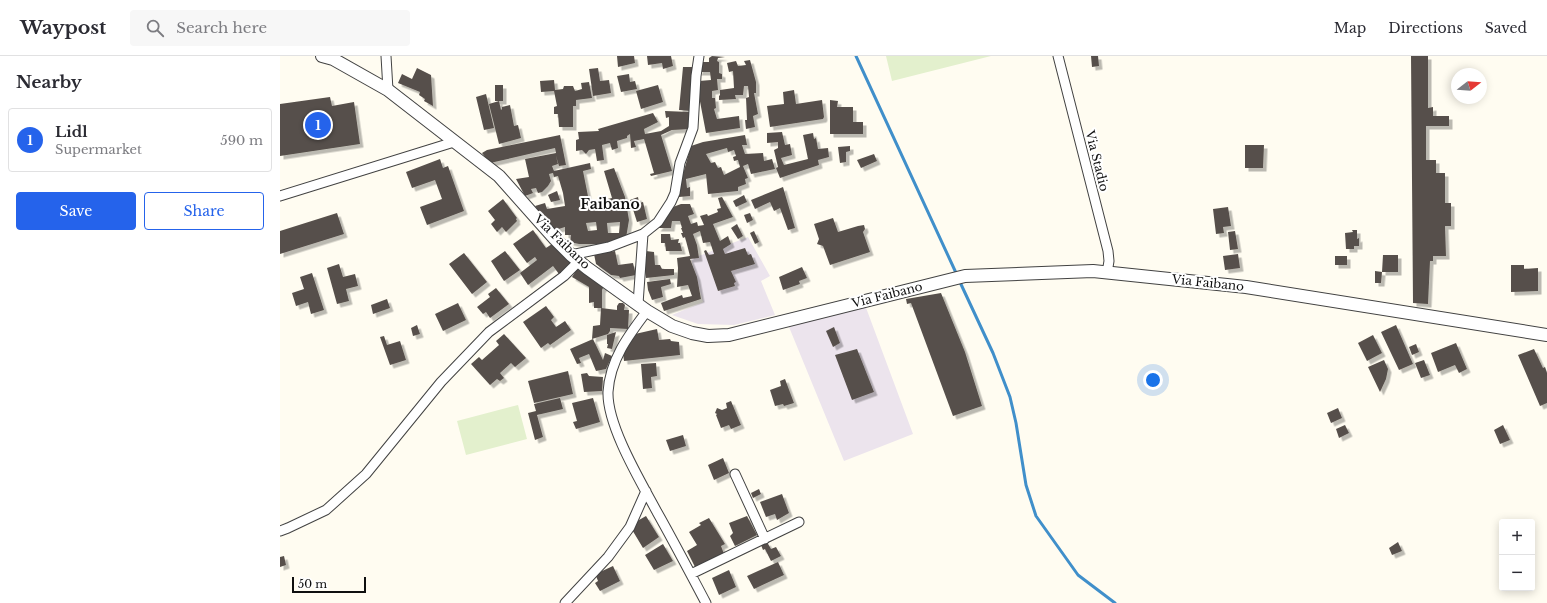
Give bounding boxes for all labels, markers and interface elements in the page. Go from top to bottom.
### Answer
search box [130,10,410,46]
text: Waypost [20,16,106,39]
icon: search [144,17,166,39]
text: Search here [176,18,267,37]
text: Map [1334,19,1366,37]
text: Directions [1388,19,1463,37]
text: Saved [1485,19,1527,37]
north arrow [1451,68,1487,104]
text: Nearby [16,72,82,93]
pin: 1 [305,110,331,140]
text: Lidl [55,122,87,141]
street label: Via Stadio [1082,128,1112,193]
text: 1 [27,132,33,149]
text: 590 m [220,132,263,149]
text: Supermarket [55,141,142,158]
button: Save [16,192,136,230]
button: Share [144,192,264,230]
district label: Faibano [580,195,640,213]
street label: Via Faibano [530,210,594,272]
street label: Via Faibano [1170,271,1245,294]
street label: Via Faibano [849,278,924,311]
your location [1143,370,1163,390]
map controls [1499,519,1535,591]
button: + [1499,519,1535,555]
button: − [1499,555,1535,591]
scale bar [292,575,366,594]
text: 50 m [298,577,327,591]

